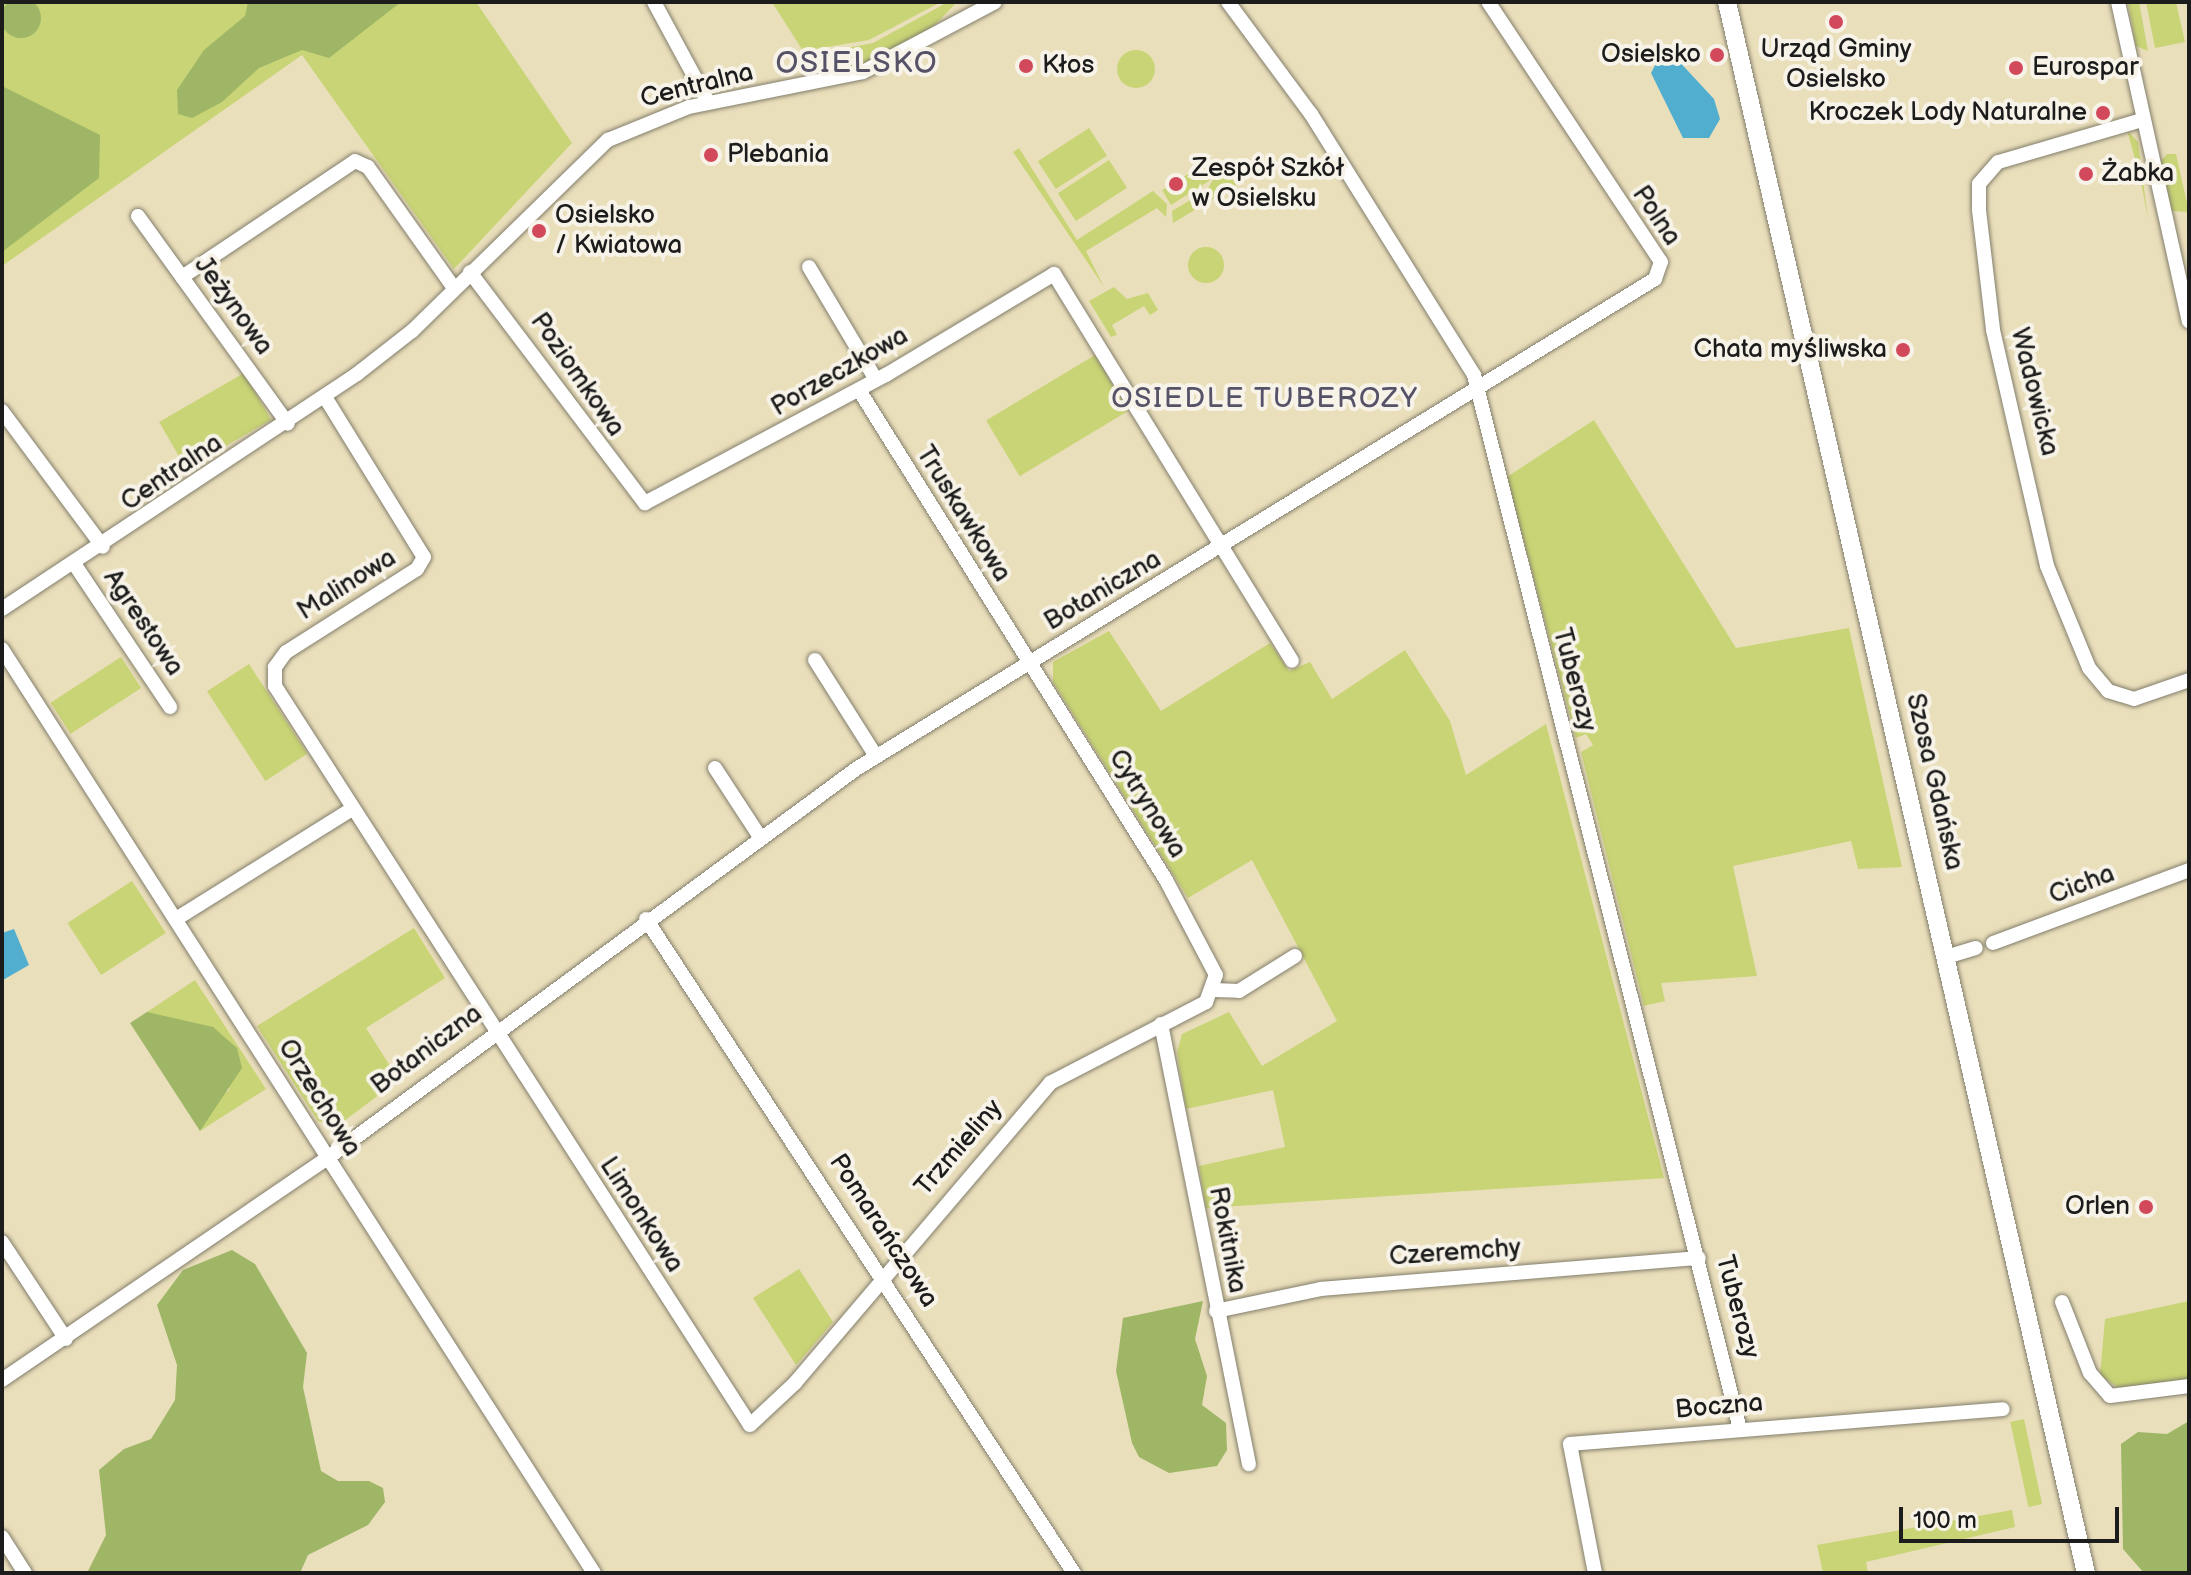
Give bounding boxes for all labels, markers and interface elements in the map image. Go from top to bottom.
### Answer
marker: Urząd Gminy Osielsko [1827,13,1845,31]
place label: Urząd Gminy Osielsko [1760,34,1912,96]
place label: Osielsko [1601,39,1701,71]
district label: OSIELSKO [775,45,939,81]
marker: Osielsko [1708,46,1726,64]
place label: Kłos [1042,50,1094,82]
place label: Eurospar [2032,52,2139,84]
street label: Centralna [637,57,757,115]
marker: Kłos [1017,57,1035,75]
marker: Eurospar [2007,59,2025,77]
place label: Kroczek Lody Naturalne [1807,97,2087,129]
marker: Kroczek Lody Naturalne [2094,104,2112,122]
place label: Plebania [727,139,829,171]
marker: Plebania [702,146,720,164]
place label: Zespół Szkół w Osielsku [1192,153,1344,214]
place label: Żabka [2102,158,2174,190]
marker: Żabka [2077,165,2095,183]
marker: Zespół Szkół w Osielsku [1167,175,1185,193]
street label: Polna [1625,180,1687,252]
place label: Osielsko / Kwiatowa [555,200,682,262]
marker: Osielsko / Kwiatowa [530,222,548,240]
street label: Jeżynowa [187,251,279,361]
street label: Poziomkowa [523,307,631,443]
street label: Porzeczkowa [766,320,914,424]
street label: Wadowicka [2003,325,2065,459]
place label: Chata myśliwska [1694,334,1887,366]
marker: Chata myśliwska [1894,341,1912,359]
district label: OSIEDLE TUBEROZY [1111,382,1419,416]
street label: Centralna [115,428,229,518]
street label: Truskawkowa [909,440,1017,588]
street label: Malinowa [292,543,402,627]
street label: Botaniczna [1039,544,1167,638]
street label: Agrestowa [96,564,190,682]
street label: Tuberozy [1545,625,1603,735]
street label: Szosa Gdańska [1899,691,1969,873]
street label: Cytrynowa [1101,744,1193,864]
street label: Cicha [2045,858,2119,912]
street label: Botaniczna [365,998,489,1102]
street label: Orzechowa [271,1034,367,1162]
street label: Trzmieliny [909,1093,1009,1203]
street label: Pomarańczowa [822,1148,944,1314]
street label: Limonkowa [592,1152,690,1278]
street label: Rokitnika [1201,1184,1253,1296]
place label: Orlen [2065,1191,2130,1223]
marker: Orlen [2137,1198,2155,1216]
street label: Czeremchy [1388,1233,1522,1273]
street label: Tuberozy [1708,1252,1766,1362]
street label: Boczna [1674,1388,1764,1426]
scale bar [1903,1491,2123,1541]
text: 100 m [1913,1506,1977,1535]

